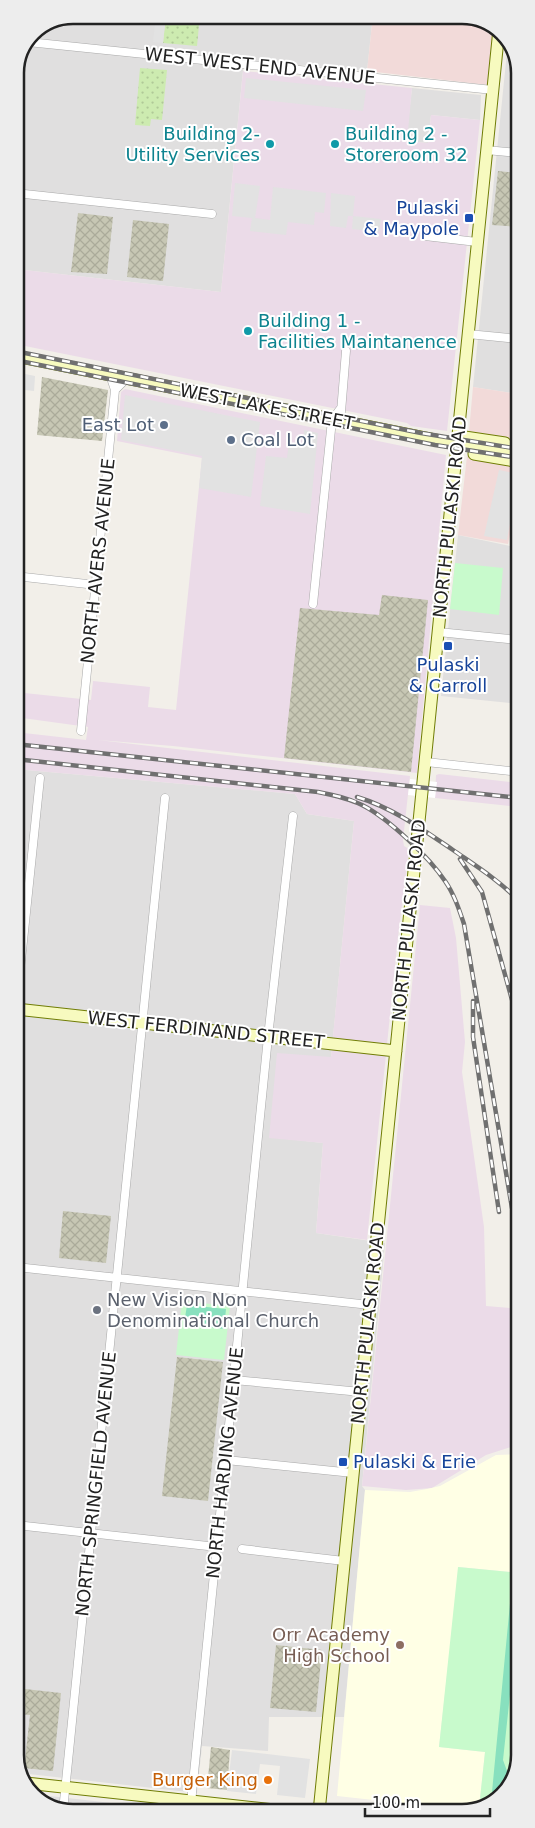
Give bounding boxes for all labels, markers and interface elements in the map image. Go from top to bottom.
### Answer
street label: WEST WEST END AVENUE [144,43,376,88]
place label: Building 2- Utility Services [125,123,260,165]
place label: Building 2 - Storeroom 32 [345,123,468,165]
marker: Building 2- Utility Services [264,138,276,150]
marker: Building 2 - Storeroom 32 [329,138,341,150]
place label: Pulaski & Maypole [364,197,459,239]
marker: Pulaski & Maypole [463,212,475,224]
place label: Building 1 - Facilities Maintanence [258,310,457,352]
marker: Building 1 - Facilities Maintanence [242,325,254,337]
street label: WEST LAKE STREET [178,379,357,434]
place label: East Lot [82,414,154,435]
street label: NORTH PULASKI ROAD [428,415,471,619]
marker: East Lot [158,419,170,431]
place label: Coal Lot [241,429,314,450]
marker: Coal Lot [225,434,237,446]
street label: NORTH AVERS AVENUE [76,457,119,665]
marker: Pulaski & Carroll [442,640,454,652]
place label: Pulaski & Carroll [409,654,487,696]
street label: NORTH PULASKI ROAD [387,818,430,1022]
street label: WEST FERDINAND STREET [86,1007,327,1052]
street label: NORTH PULASKI ROAD [346,1221,389,1425]
place label: New Vision Non Denominational Church [107,1289,319,1331]
marker: New Vision Non Denominational Church [91,1304,103,1316]
street label: NORTH HARDING AVENUE [202,1346,247,1580]
street label: NORTH SPRINGFIELD AVENUE [71,1351,120,1617]
place label: Pulaski & Erie [353,1451,476,1472]
marker: Pulaski & Erie [337,1456,349,1468]
place label: Orr Academy High School [272,1624,390,1666]
marker: Orr Academy High School [394,1639,406,1651]
place label: Burger King [152,1769,258,1790]
marker: Burger King [262,1774,274,1786]
scale bar [365,1786,490,1818]
text: 100 m [372,1794,420,1812]

